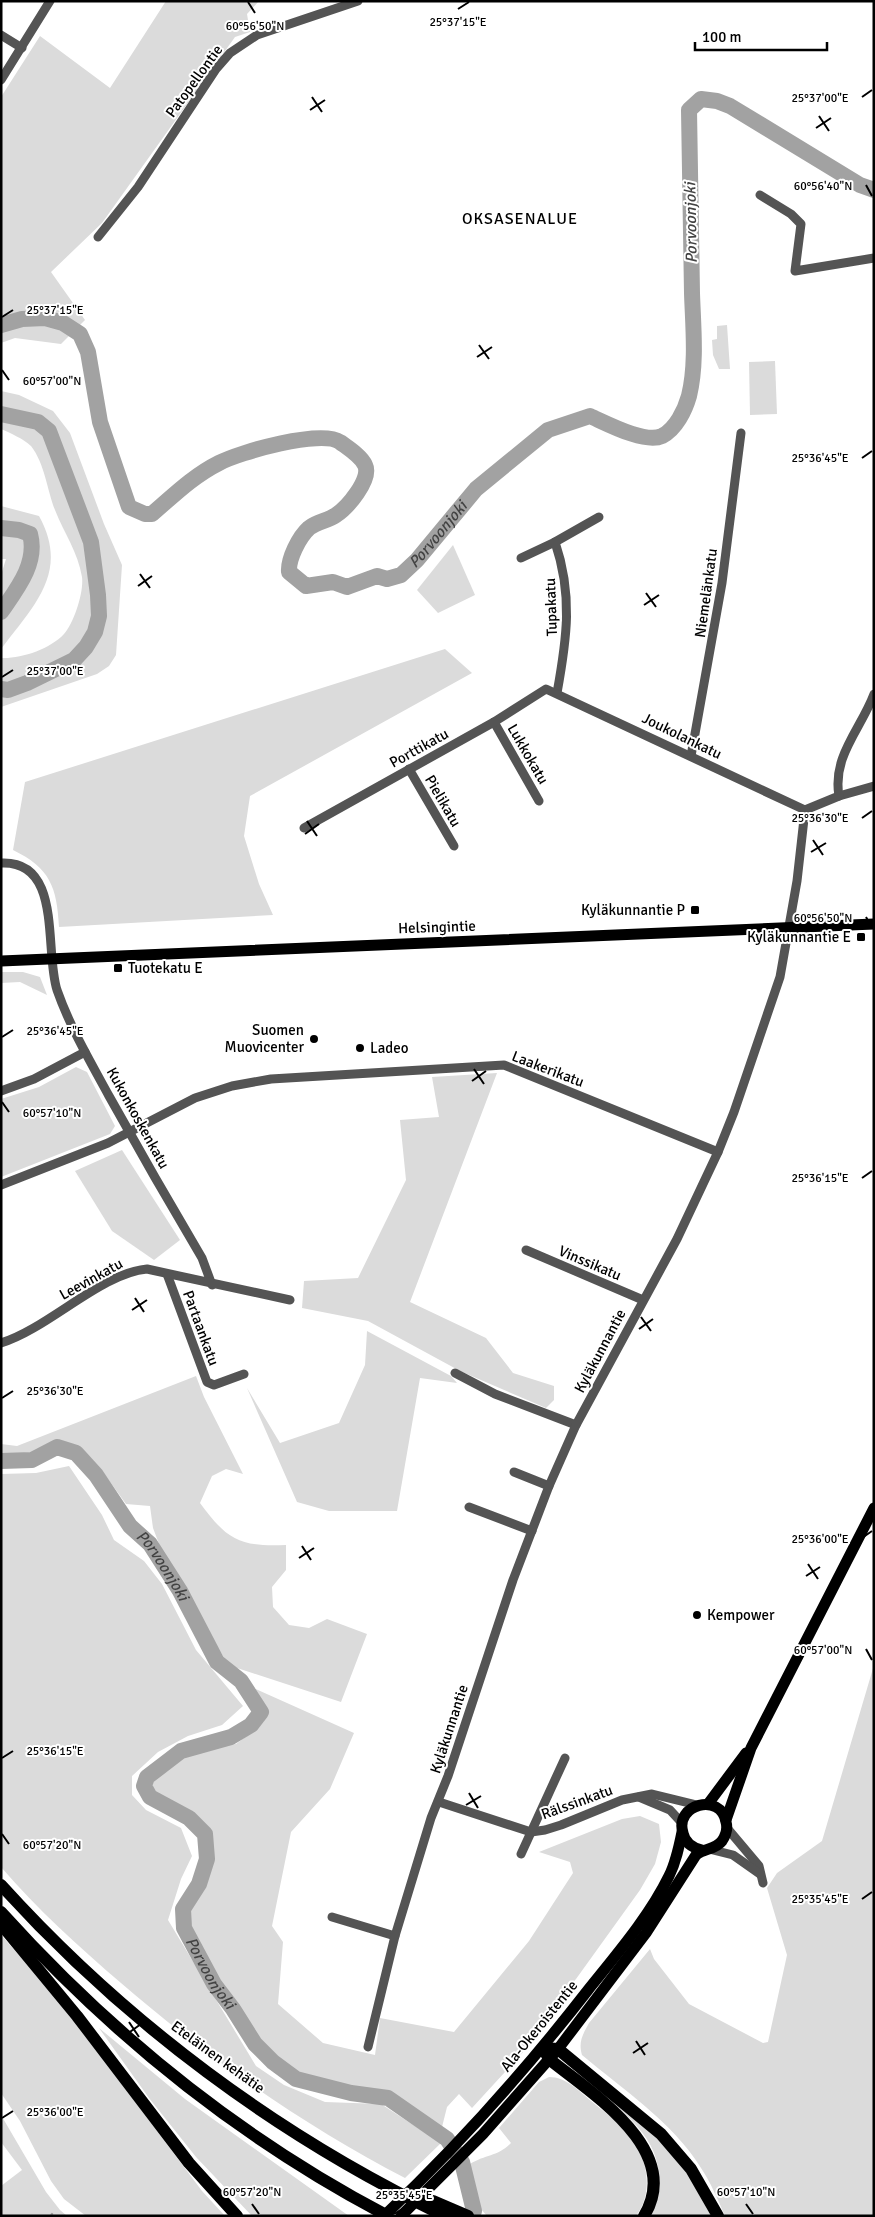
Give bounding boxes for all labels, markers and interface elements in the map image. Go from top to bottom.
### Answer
text: 25°37'15"E [429,15,487,30]
text: 60°56'50"N [226,19,284,34]
scale bar [695,20,828,52]
text: 100 m [702,28,742,46]
street label: Patopellontie [162,41,226,121]
text: 25°37'00"E [791,91,849,106]
text: 60°56'40"N [794,179,852,194]
water label: Porvoonjoki [680,181,702,264]
district label: OKSASENALUE [462,209,578,229]
text: 25°37'15"E [26,303,84,318]
text: 60°57'00"N [23,374,81,389]
text: 25°36'45"E [791,451,849,466]
water label: Porvoonjoki [405,496,473,572]
street label: Niemelänkatu [691,547,721,639]
street label: Tupakatu [541,578,561,636]
text: 25°37'00"E [26,664,84,679]
street label: Joukolankatu [639,709,725,763]
street label: Lukkokatu [504,721,552,787]
street label: Porttikatu [386,724,452,772]
street label: Pielikatu [421,772,465,830]
text: 25°36'30"E [791,811,849,826]
place label: Kyläkunnantie P [581,901,685,919]
marker: Kyläkunnantie P [689,904,701,916]
text: 60°56'50"N [794,911,852,926]
street label: Helsingintie [398,917,476,937]
place label: Kyläkunnantie E [747,928,851,946]
marker: Kyläkunnantie E [855,931,867,943]
place label: Tuotekatu E [128,959,203,977]
marker: Tuotekatu E [112,962,124,974]
place label: Suomen Muovicenter [225,1021,304,1056]
text: 25°36'45"E [26,1024,84,1039]
marker: Suomen Muovicenter [308,1033,320,1045]
place label: Ladeo [370,1039,409,1057]
marker: Ladeo [354,1042,366,1054]
street label: Laakerikatu [509,1047,587,1091]
street label: Kukonkoskenkatu [103,1064,173,1172]
text: 60°57'10"N [23,1106,81,1121]
text: 25°36'15"E [791,1171,849,1186]
street label: Vinssikatu [556,1242,624,1284]
street label: Leevinkatu [56,1254,126,1304]
street label: Partaankatu [179,1288,223,1368]
street label: Kyläkunnantie [570,1306,630,1396]
text: 25°36'30"E [26,1384,84,1399]
water label: Porvoonjoki [132,1526,194,1606]
text: 25°36'00"E [791,1532,849,1547]
place label: Kempower [707,1606,775,1624]
marker: Kempower [691,1609,703,1621]
text: 60°57'00"N [794,1643,852,1658]
street label: Kyläkunnantie [426,1682,472,1776]
text: 25°36'15"E [26,1744,84,1759]
street label: Rälssinkatu [539,1781,615,1823]
text: 60°57'20"N [23,1838,81,1853]
text: 25°35'45"E [791,1892,849,1907]
water label: Porvoonjoki [181,1934,241,2015]
street label: Ala-Okeroistentie [497,1977,581,2075]
street label: Eteläinen kehätie [168,2017,268,2097]
text: 25°36'00"E [26,2105,84,2120]
text: 60°57'20"N [223,2185,281,2200]
text: 60°57'10"N [717,2185,775,2200]
text: 25°35'45"E [375,2188,433,2203]

